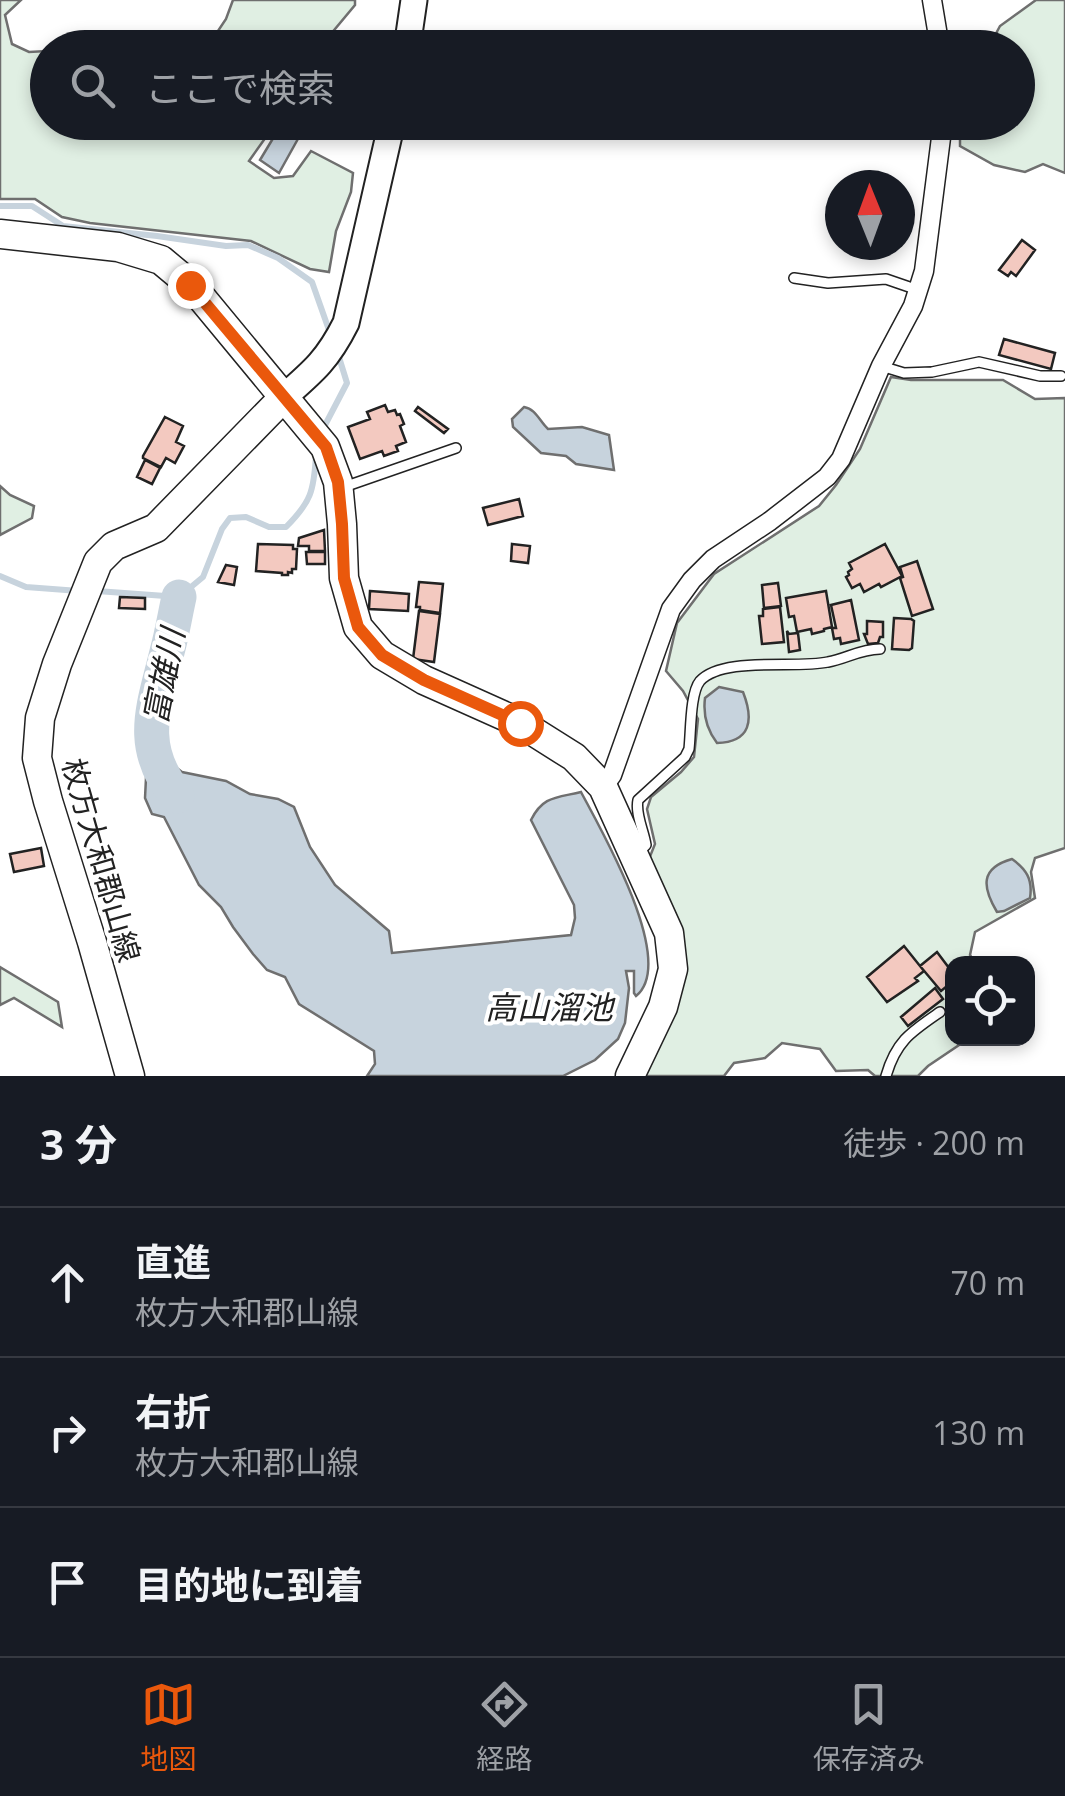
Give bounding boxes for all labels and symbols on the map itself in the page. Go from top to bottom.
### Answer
north arrow [825,170,915,260]
route end [168,263,214,309]
water label: 富雄川 [133,622,194,727]
route start [498,701,544,747]
street label: 枚方大和郡山線 [53,753,151,967]
water label: 高山溜池 [485,985,616,1028]

